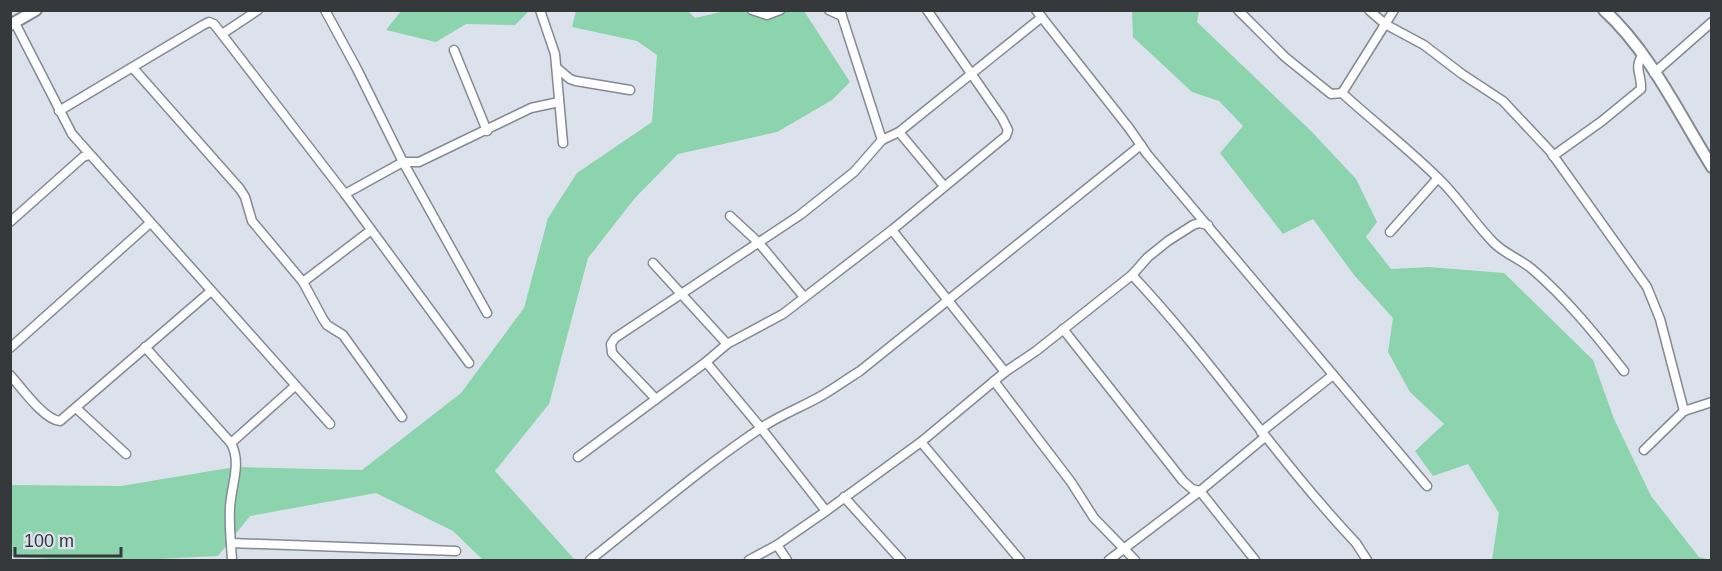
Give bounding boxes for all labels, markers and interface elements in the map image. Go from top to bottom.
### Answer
scale bar [15,520,122,558]
text: 100 m [24,531,74,551]

